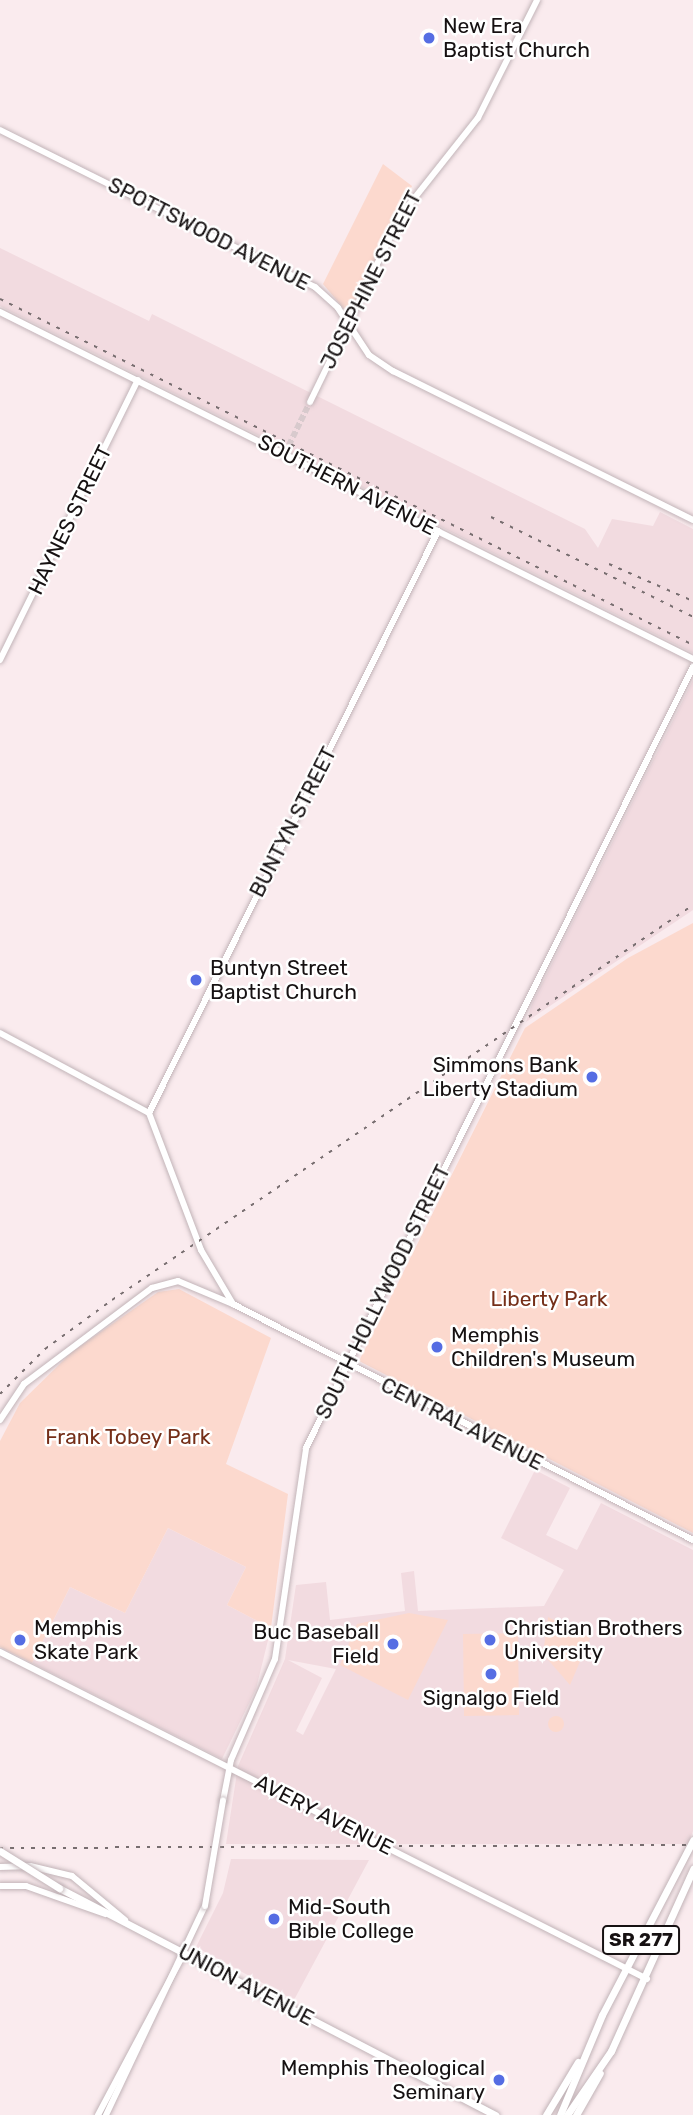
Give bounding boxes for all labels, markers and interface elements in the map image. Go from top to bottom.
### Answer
place label: New Era Baptist Church [443,13,590,63]
marker: New Era Baptist Church [421,30,437,46]
street label: SPOTTSWOOD AVENUE [104,172,314,296]
street label: JOSEPHINE STREET [315,187,427,373]
street label: SOUTHERN AVENUE [254,429,440,541]
street label: HAYNES STREET [23,441,117,599]
street label: BUNTYN STREET [244,743,342,901]
place label: Buntyn Street Baptist Church [210,955,357,1005]
marker: Buntyn Street Baptist Church [188,972,204,988]
place label: Simmons Bank Liberty Stadium [422,1052,578,1102]
marker: Simmons Bank Liberty Stadium [584,1069,600,1085]
street label: SOUTH HOLLYWOOD STREET [310,1161,456,1423]
park label: Liberty Park [490,1286,608,1312]
place label: Memphis Children's Museum [451,1322,635,1372]
marker: Memphis Children's Museum [429,1339,445,1355]
street label: CENTRAL AVENUE [376,1372,548,1476]
park label: Frank Tobey Park [45,1424,211,1450]
place label: Memphis Skate Park [34,1615,138,1665]
place label: Christian Brothers University [504,1615,682,1665]
place label: Buc Baseball Field [253,1619,379,1669]
marker: Memphis Skate Park [12,1632,28,1648]
marker: Christian Brothers University [482,1632,498,1648]
marker: Buc Baseball Field [385,1636,401,1652]
marker: Signalgo Field [483,1666,499,1682]
place label: Signalgo Field [423,1685,559,1711]
street label: AVERY AVENUE [250,1769,398,1861]
place label: Mid-South Bible College [288,1894,414,1944]
marker: Mid-South Bible College [266,1911,282,1927]
road number: SR 277 [601,1924,681,1956]
street label: UNION AVENUE [174,1939,318,2031]
place label: Memphis Theological Seminary [280,2055,485,2105]
marker: Memphis Theological Seminary [491,2072,507,2088]

